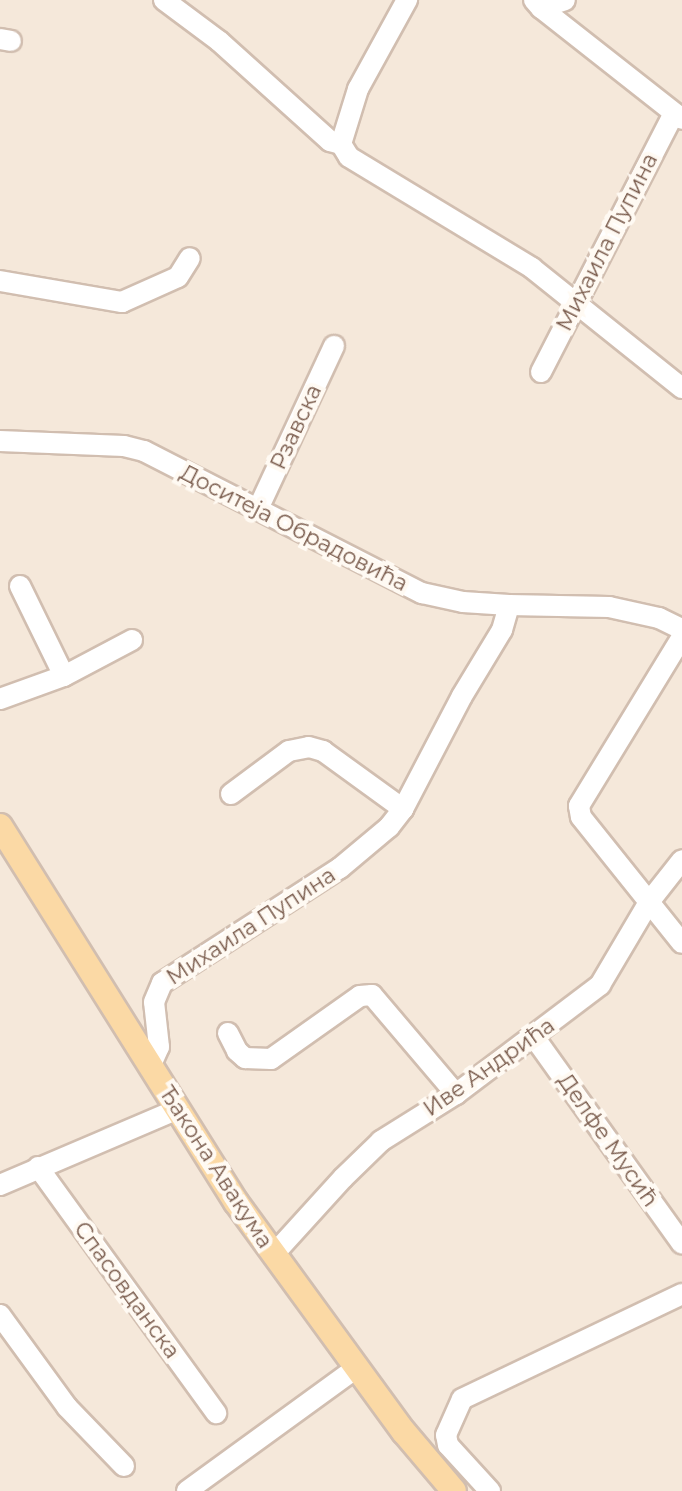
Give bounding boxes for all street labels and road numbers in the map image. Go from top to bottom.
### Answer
street label: Михаила Пупина [551,149,663,335]
street label: Рзавска [265,380,327,474]
street label: Доситеја Обрадовића [176,459,412,597]
street label: Михаила Пупина [162,862,340,990]
street label: Иве Андрића [418,1012,560,1122]
street label: Делфе Мусић [552,1068,664,1212]
street label: Ђакона Авакума [154,1081,278,1253]
street label: Спасовданска [68,1216,186,1364]

